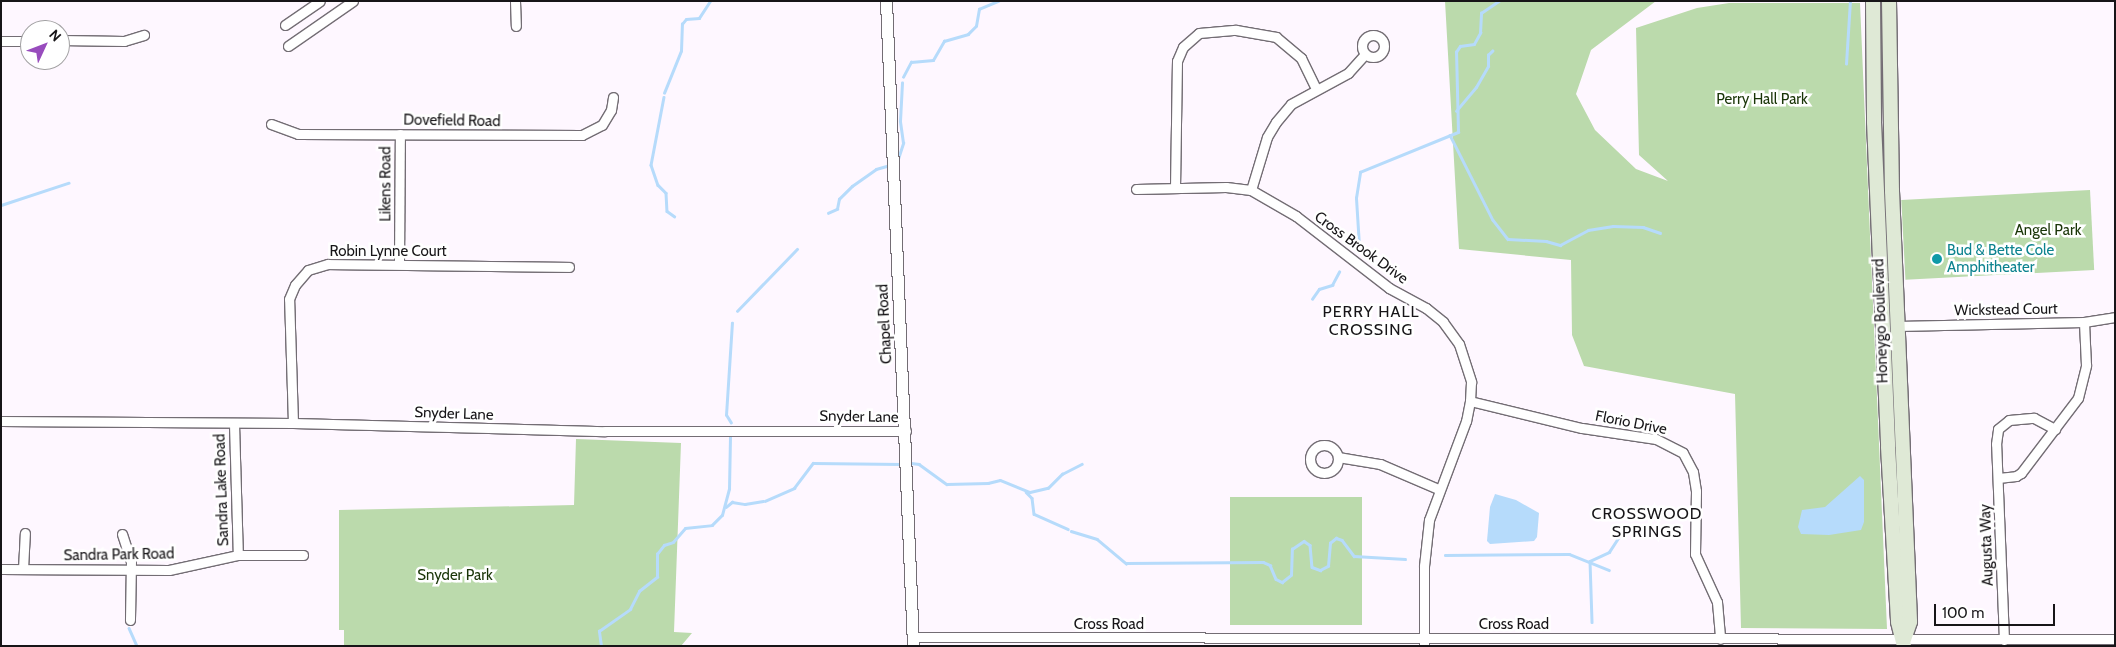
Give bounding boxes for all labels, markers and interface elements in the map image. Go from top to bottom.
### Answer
north arrow [20,20,70,70]
text: N [45,26,65,45]
park label: Perry Hall Park [1716,91,1808,109]
street label: Dovefield Road [403,111,501,131]
street label: Likens Road [377,146,395,222]
street label: Cross Brook Drive [1311,208,1411,288]
park label: Angel Park [2015,222,2081,240]
place label: Bud & Bette Cole Amphitheater [1947,241,2054,276]
street label: Robin Lynne Court [330,243,446,261]
marker: Bud & Bette Cole Amphitheater [1931,253,1943,265]
street label: Honeygo Boulevard [1870,258,1892,384]
street label: Chapel Road [874,284,896,364]
street label: Wickstead Court [1954,300,2058,320]
district label: PERRY HALL CROSSING [1321,302,1421,340]
street label: Snyder Lane [414,404,494,424]
street label: Snyder Lane [819,407,899,427]
street label: Florio Drive [1594,407,1668,439]
street label: Sandra Lake Road [211,433,233,547]
district label: CROSSWOOD SPRINGS [1590,504,1704,542]
street label: Augusta Way [1977,504,1997,586]
street label: Sandra Park Road [63,545,175,565]
park label: Snyder Park [417,567,493,585]
scale bar [1936,594,2057,626]
text: 100 m [1942,604,1984,622]
street label: Cross Road [1074,616,1144,634]
street label: Cross Road [1479,616,1549,634]

